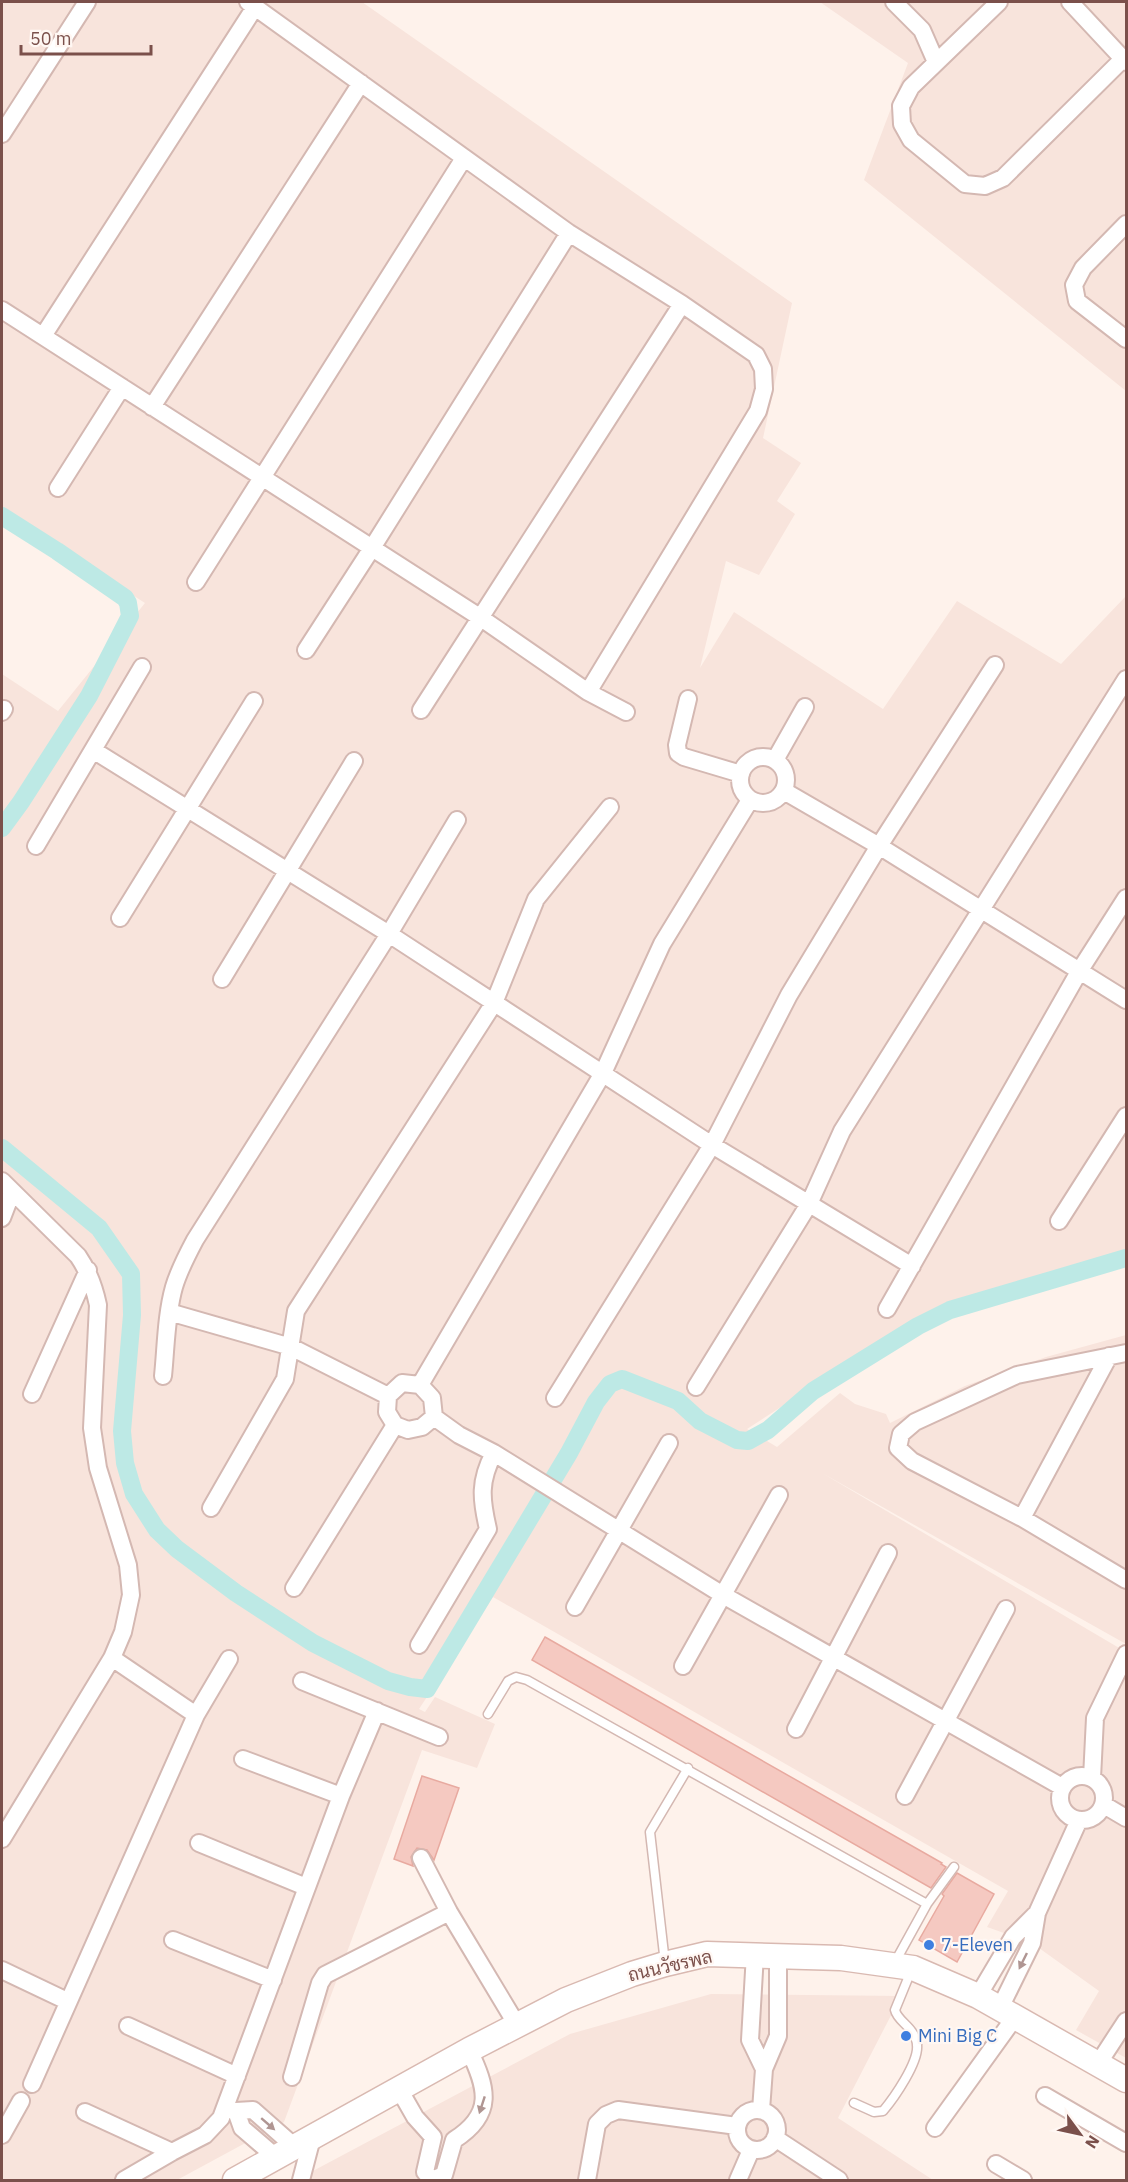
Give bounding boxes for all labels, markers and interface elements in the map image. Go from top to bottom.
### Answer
scale bar [21,18,152,56]
text: 50 m [30,27,72,50]
place label: 7-Eleven [941,1933,1013,1956]
marker: 7-Eleven [922,1938,936,1952]
street label: ถนนวัชรพล [626,1945,714,1986]
one-way arrow [1018,1953,1028,1970]
place label: Mini Big C [918,2024,997,2047]
marker: Mini Big C [899,2029,913,2043]
one-way arrow [477,2096,486,2114]
north arrow [1050,2104,1110,2164]
one-way arrow [260,2117,275,2130]
text: N [1081,2132,1104,2152]

